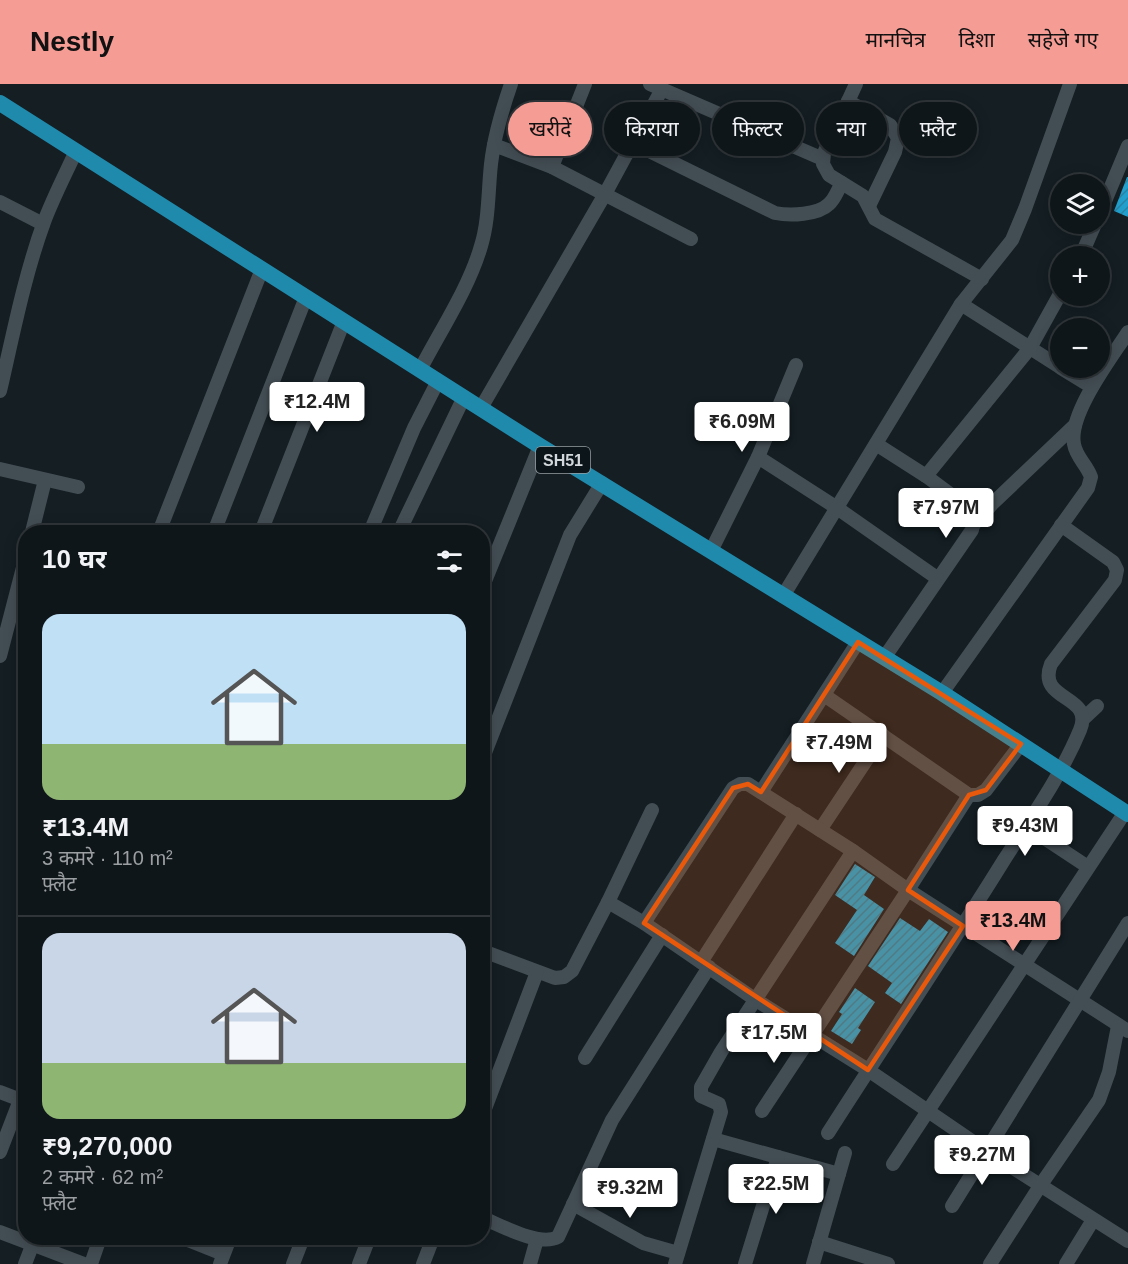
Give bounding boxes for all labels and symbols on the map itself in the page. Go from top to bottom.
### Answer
pin: ₹12.4M [268,382,366,433]
pin: ₹6.09M [693,402,791,453]
road number: SH51 [536,447,590,473]
pin: ₹7.97M [897,488,995,539]
pin: ₹7.49M [790,723,888,774]
pin: ₹9.43M [976,806,1074,857]
pin: ₹13.4M [964,901,1062,952]
pin: ₹17.5M [725,1013,823,1064]
pin: ₹9.27M [933,1135,1031,1186]
pin: ₹22.5M [727,1164,825,1215]
pin: ₹9.32M [581,1168,679,1219]

